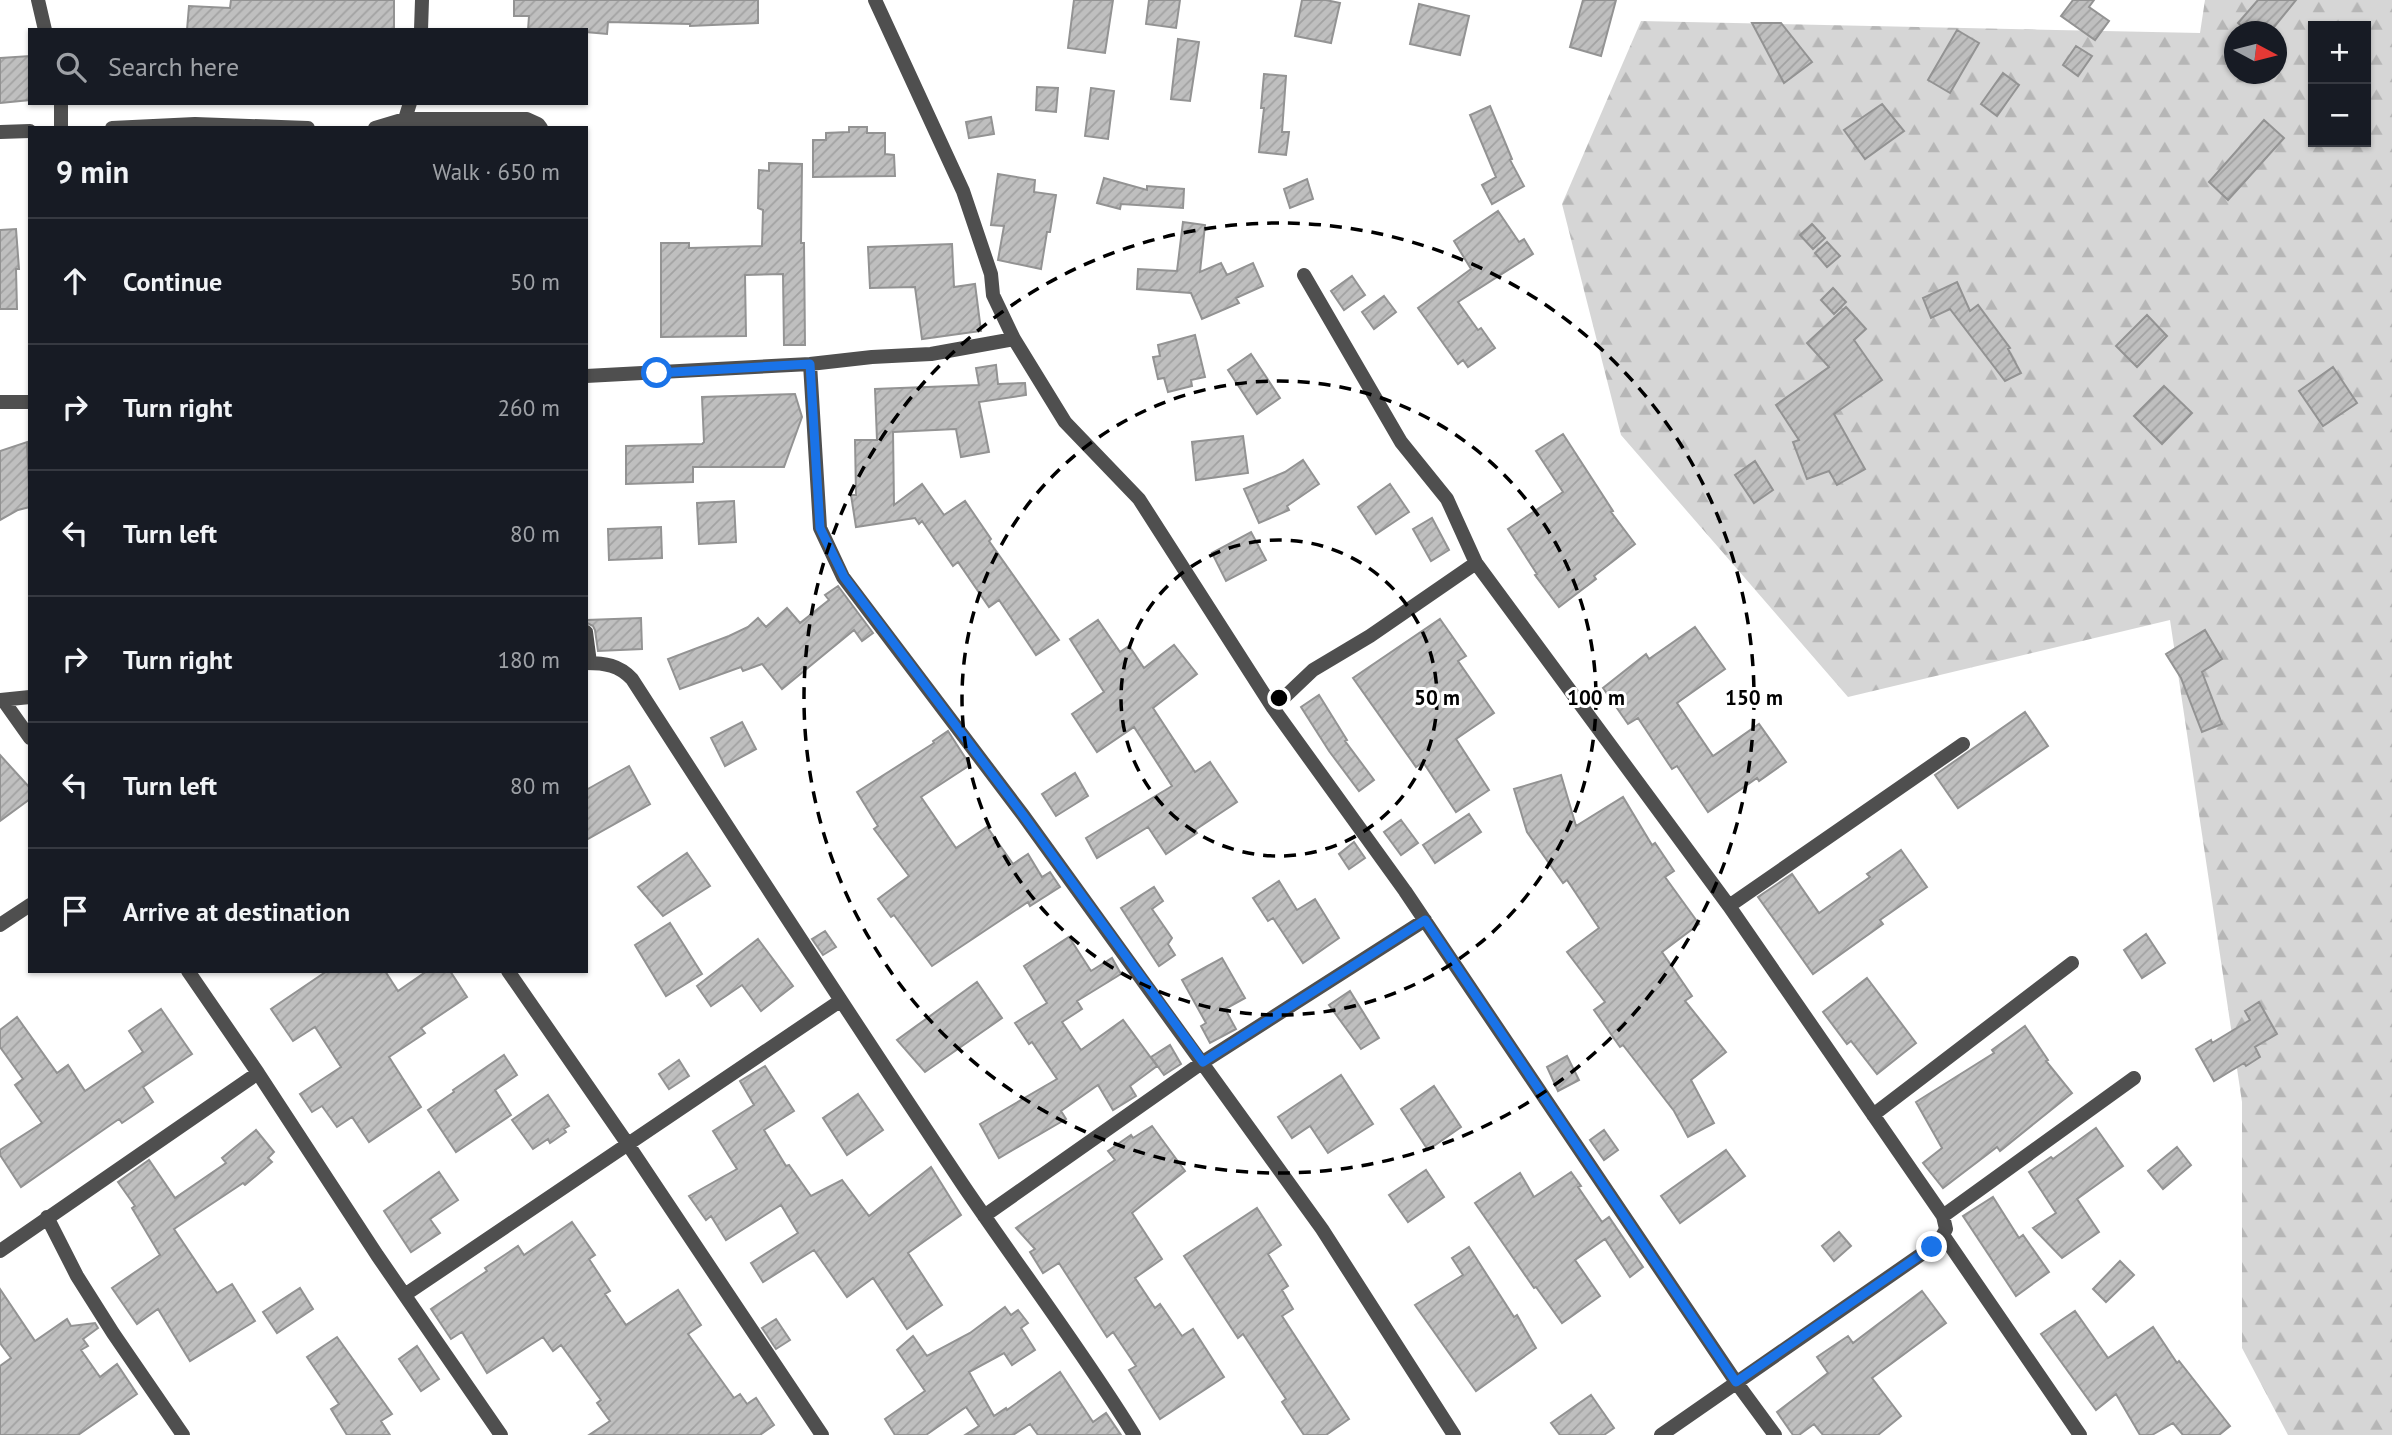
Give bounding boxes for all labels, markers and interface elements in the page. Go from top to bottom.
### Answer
north arrow [2224,21,2287,84]
map controls [2308,21,2371,147]
button: + [2308,21,2371,84]
search box [28,28,588,105]
icon: search [52,48,90,86]
text: Search here [108,50,239,83]
button: − [2308,84,2371,147]
text: 9 min [56,152,129,191]
text: Walk · 650 m [433,157,560,186]
icon: ahead [56,262,94,300]
text: Continue [123,265,222,298]
text: 50 m [510,267,560,296]
route start [641,357,672,388]
icon: right [56,388,94,426]
text: Turn right [123,391,232,424]
text: 260 m [498,393,560,422]
icon: left [56,514,94,552]
text: Turn left [123,517,217,550]
text: 80 m [510,519,560,548]
icon: right [56,640,94,678]
text: Turn right [123,643,232,676]
text: 180 m [498,645,560,674]
text: 50 m [1414,684,1460,711]
text: 100 m [1567,684,1625,711]
text: 150 m [1725,684,1783,711]
centre of rings [1267,686,1291,710]
icon: left [56,766,94,804]
text: Turn left [123,769,217,802]
text: 80 m [510,771,560,800]
icon: arrive [56,892,94,930]
text: Arrive at destination [123,895,350,928]
route end [1916,1231,1947,1262]

